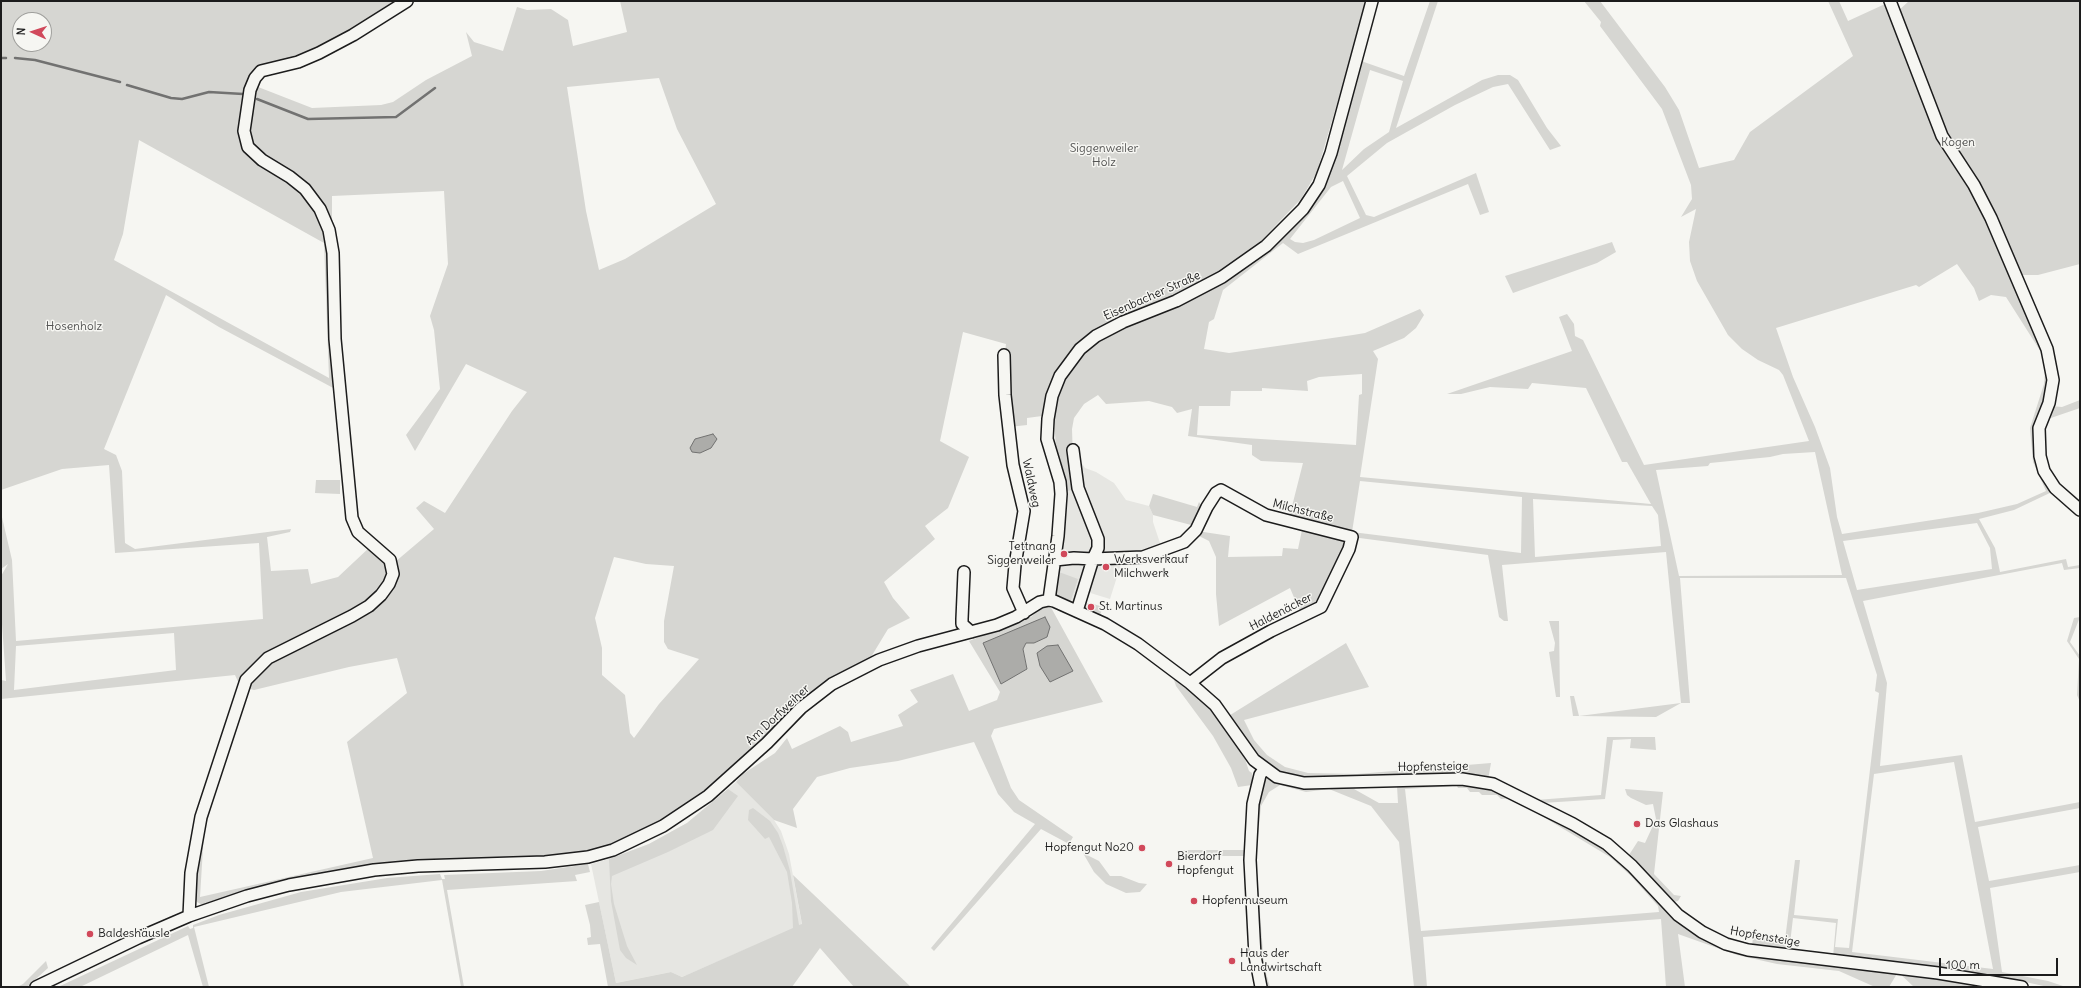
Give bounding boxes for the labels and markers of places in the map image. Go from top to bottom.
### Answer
place label: Tettnang Siggenweiler [987,540,1056,568]
marker: Tettnang Siggenweiler [1059,549,1069,559]
place label: Werksverkauf Milchwerk [1114,553,1188,581]
marker: Werksverkauf Milchwerk [1101,562,1111,572]
place label: St. Martinus [1099,600,1162,614]
marker: St. Martinus [1086,602,1096,612]
place label: Das Glashaus [1645,817,1719,831]
marker: Das Glashaus [1632,819,1642,829]
place label: Hopfengut No20 [1045,841,1134,855]
marker: Hopfengut No20 [1137,843,1147,853]
place label: Bierdorf Hopfengut [1177,850,1234,878]
marker: Bierdorf Hopfengut [1164,859,1174,869]
place label: Hopfenmuseum [1202,894,1288,908]
marker: Hopfenmuseum [1189,896,1199,906]
place label: Baldeshäusle [98,927,170,941]
marker: Baldeshäusle [85,929,95,939]
place label: Haus der Landwirtschaft [1240,947,1322,975]
marker: Haus der Landwirtschaft [1227,956,1237,966]

